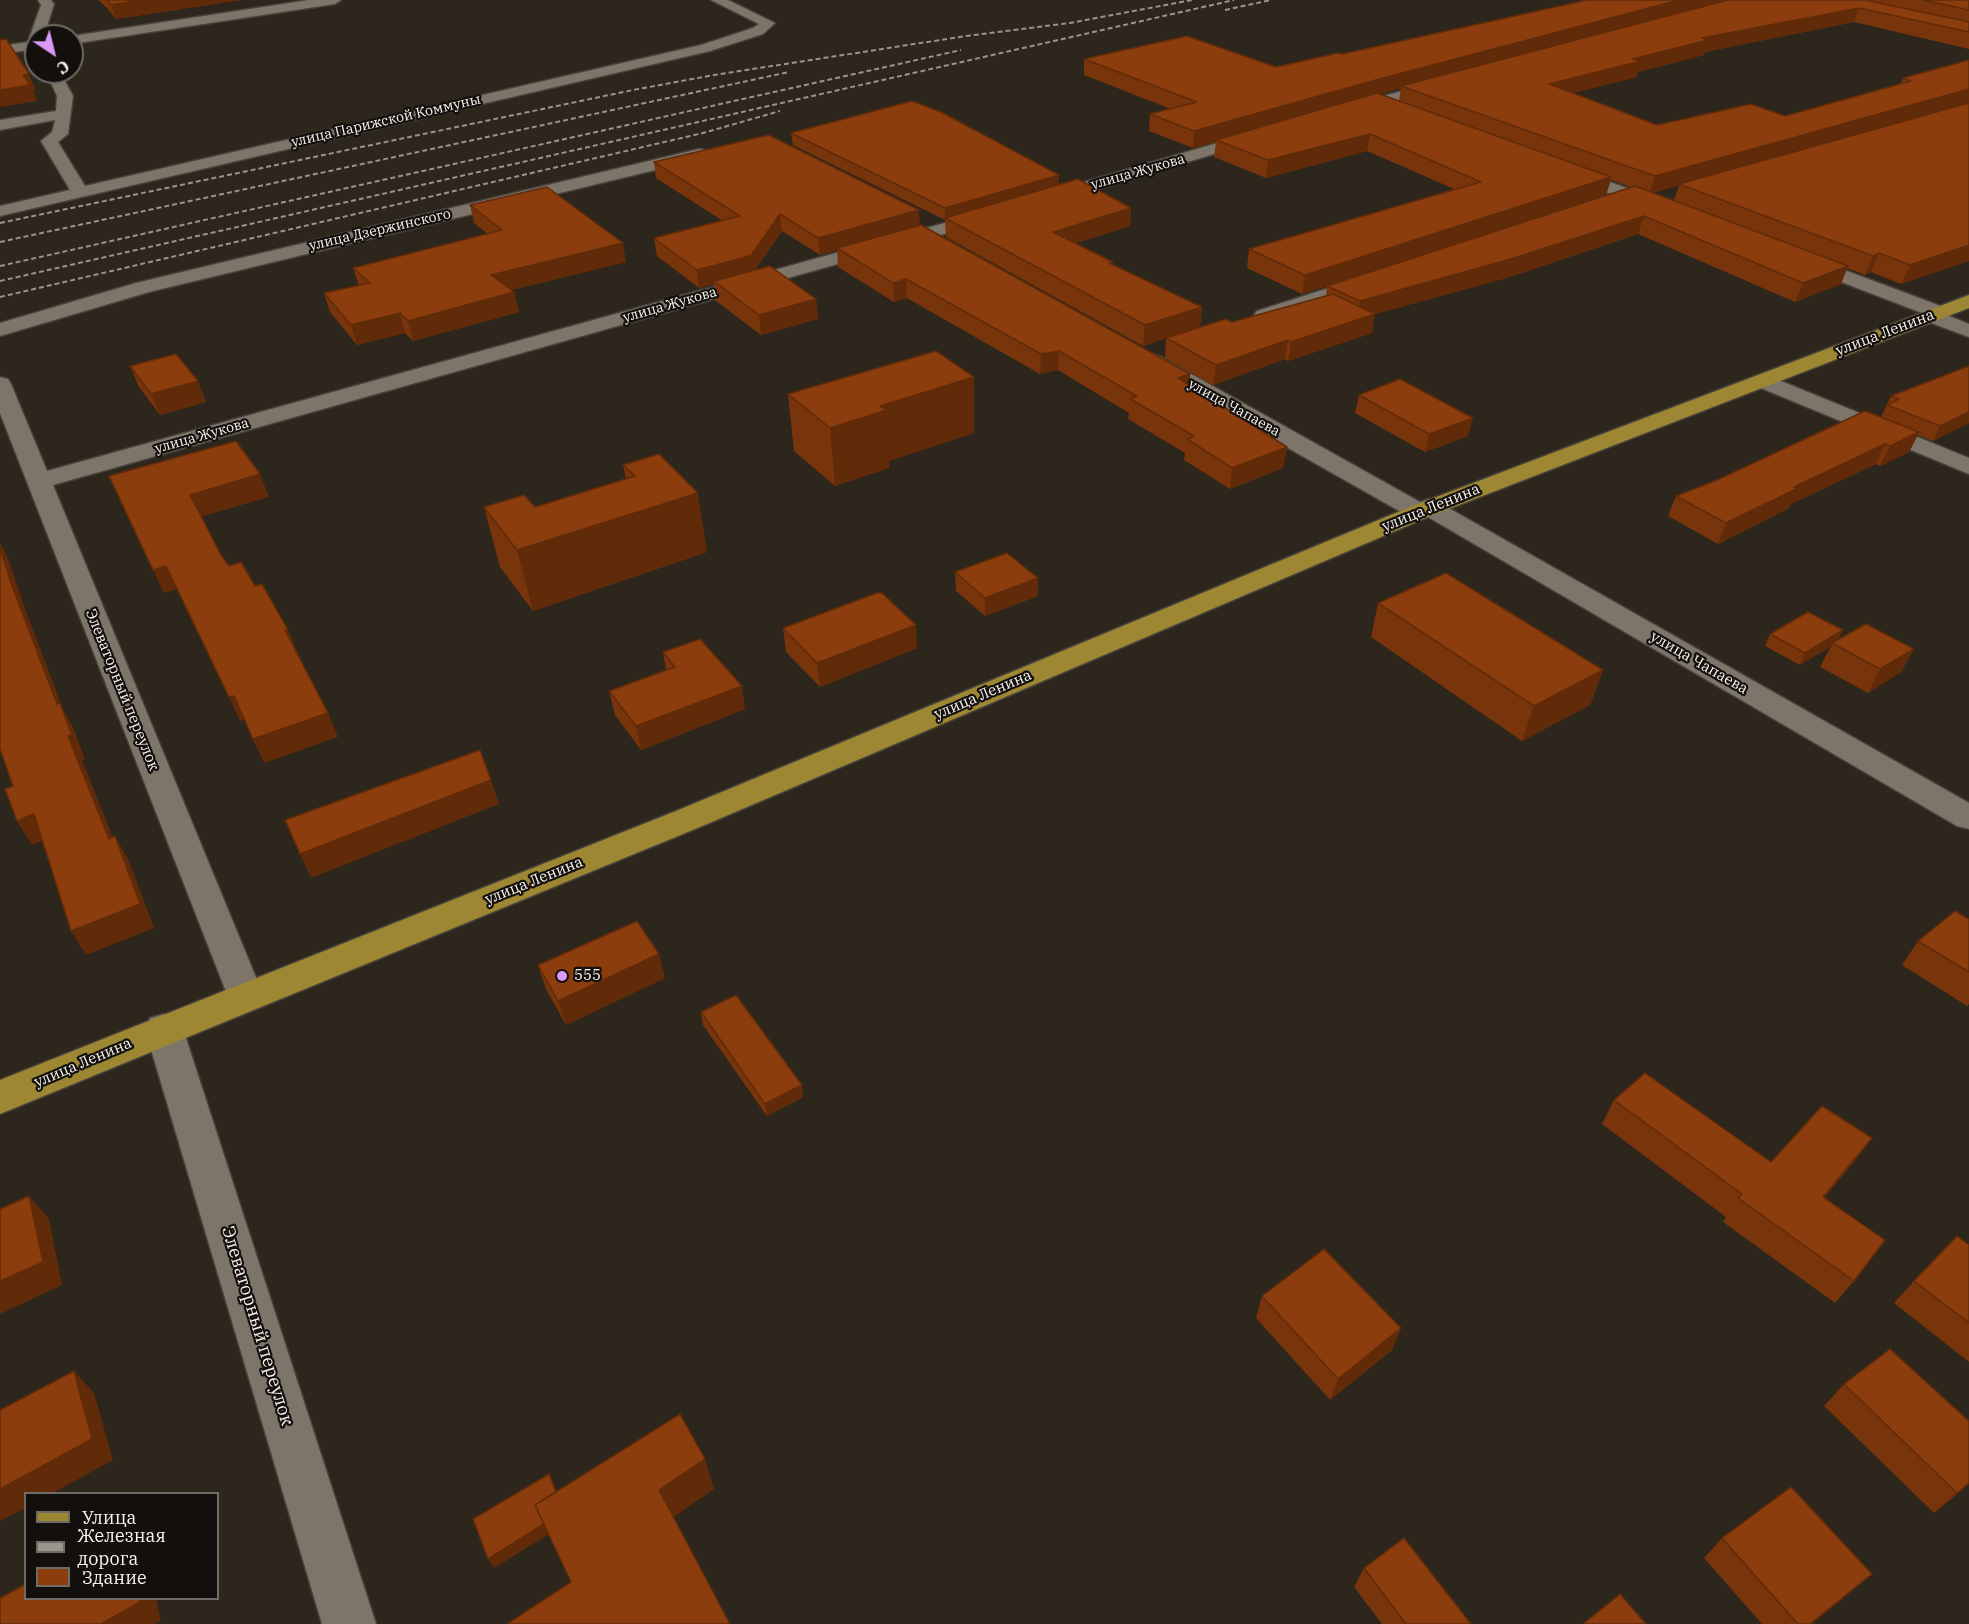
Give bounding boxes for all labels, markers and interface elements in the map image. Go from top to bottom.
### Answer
north arrow [24,24,84,84]
text: С [53,56,73,78]
street label: улица Парижской Коммуны [290,91,482,151]
street label: улица Жукова [1089,151,1187,193]
street label: улица Дзержинского [308,206,452,254]
street label: улица Жукова [621,284,719,326]
street label: улица Ленина [1833,306,1937,360]
street label: улица Чапаева [1185,376,1283,440]
street label: улица Жукова [153,415,251,457]
street label: улица Ленина [1379,480,1483,536]
street label: Элеваторный переулок [81,607,163,773]
street label: улица Чапаева [1647,628,1751,698]
street label: улица Ленина [932,666,1034,724]
street label: улица Ленина [482,853,586,909]
place label: 555 [574,967,601,985]
marker: 555 [555,969,569,983]
street label: улица Ленина [32,1034,134,1092]
street label: Элеваторный переулок [216,1224,298,1428]
legend [24,1492,219,1600]
text: Улица [82,1506,136,1529]
text: Железная дорога [77,1524,166,1570]
text: Здание [82,1566,147,1589]

